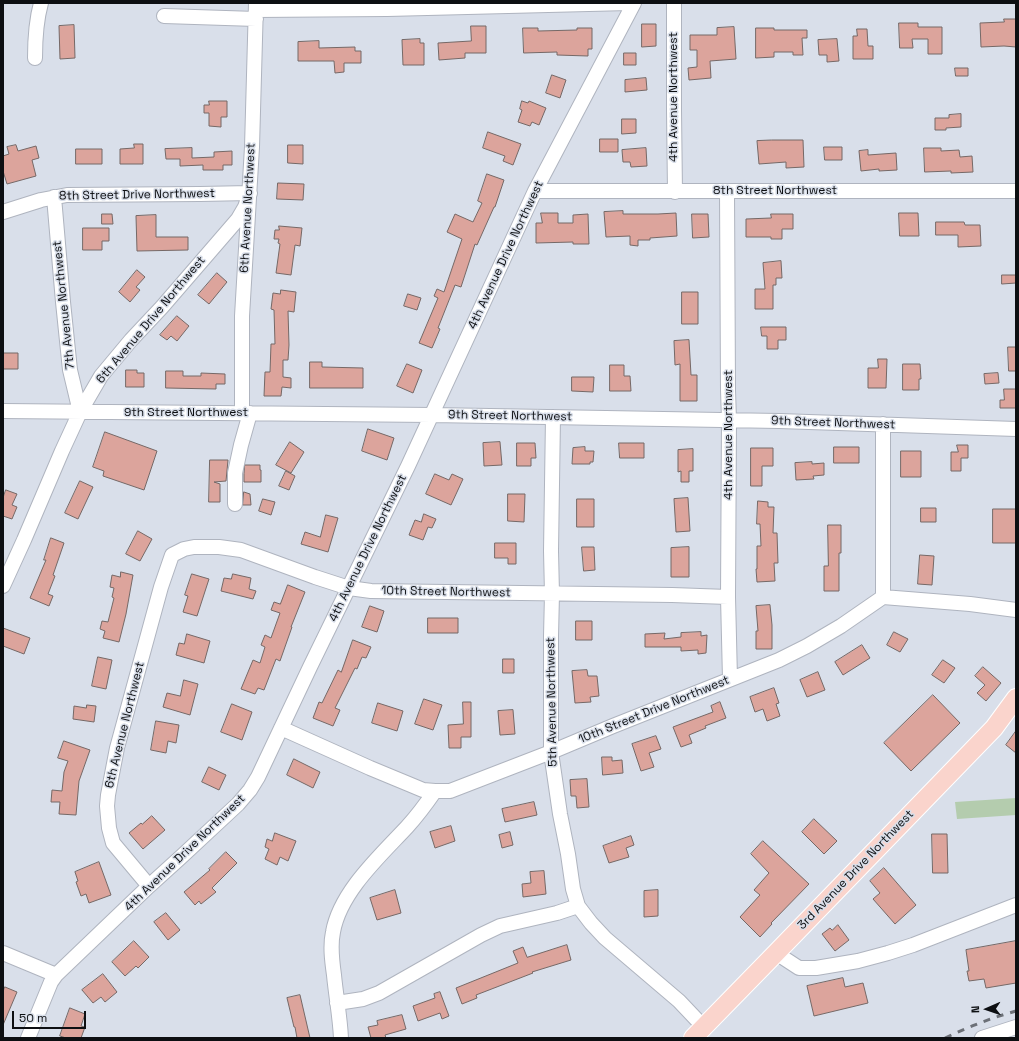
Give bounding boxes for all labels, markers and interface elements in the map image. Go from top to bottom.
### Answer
street label: 4th Avenue Northwest [667,32,681,162]
street label: 6th Avenue Northwest [237,143,259,273]
street label: 4th Avenue Drive Northwest [465,179,547,331]
street label: 8th Street Northwest [713,184,837,198]
street label: 8th Street Drive Northwest [59,186,215,204]
street label: 7th Avenue Northwest [50,240,78,370]
street label: 6th Avenue Drive Northwest [94,253,208,387]
street label: 4th Avenue Northwest [722,370,736,500]
street label: 9th Street Northwest [124,406,248,420]
street label: 9th Street Northwest [448,408,572,424]
street label: 9th Street Northwest [771,414,895,432]
street label: 4th Avenue Drive Northwest [326,472,410,624]
street label: 10th Street Northwest [381,584,511,600]
street label: 5th Avenue Northwest [544,637,560,767]
street label: 6th Avenue Northwest [102,660,148,790]
street label: 10th Street Drive Northwest [577,673,731,747]
street label: 4th Avenue Drive Northwest [122,792,248,914]
street label: 3rd Avenue Drive Northwest [795,807,917,933]
north arrow [967,989,1007,1029]
scale bar [14,1003,88,1029]
text: N [968,1005,982,1013]
text: 50 m [19,1010,47,1026]

